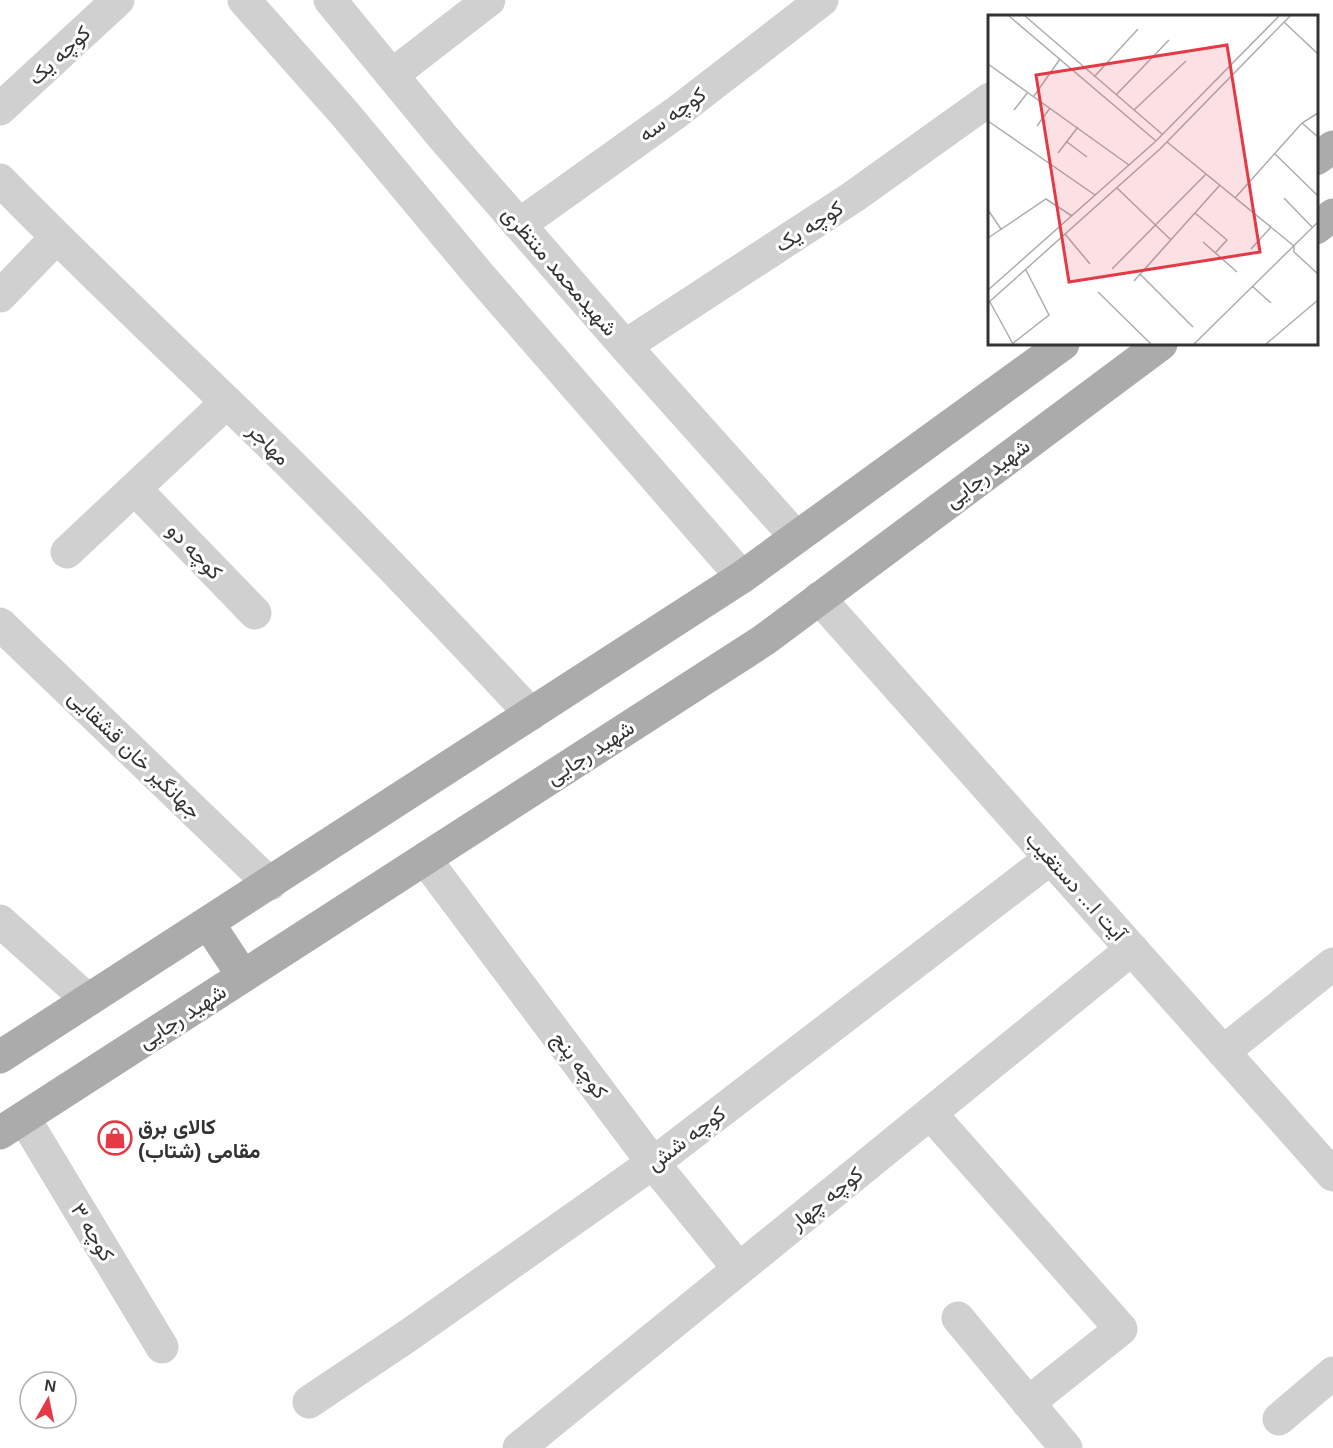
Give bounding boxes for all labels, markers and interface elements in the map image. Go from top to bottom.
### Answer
inset map [988,15,1318,345]
street label: کوچه یک [23,21,97,91]
street label: کوچه سه [634,82,712,148]
street label: کوچه یک [771,196,849,259]
street label: شهیدمحمد منتظری [496,202,622,341]
street label: مهاجر [241,418,295,471]
street label: شهید رجایی [940,434,1035,514]
street label: کوچه دو [161,518,227,586]
street label: جهانگیر خان قشقایی [63,685,206,824]
street label: شهید رجایی [542,715,639,790]
street label: آیت ا... دستغیب [1020,827,1132,947]
street label: شهید رجایی [134,979,231,1054]
street label: کوچه پنج [545,1027,613,1105]
street label: کوچه شش [642,1101,731,1177]
place label: کالای برق مقامی (شتاب) [138,1115,260,1163]
shop icon: کالای برق مقامی (شتاب) [97,1120,133,1156]
street label: کوچه چهار [784,1162,869,1237]
street label: کوچه ۳ [64,1199,119,1267]
north arrow [18,1370,78,1430]
text: N [43,1376,57,1395]

